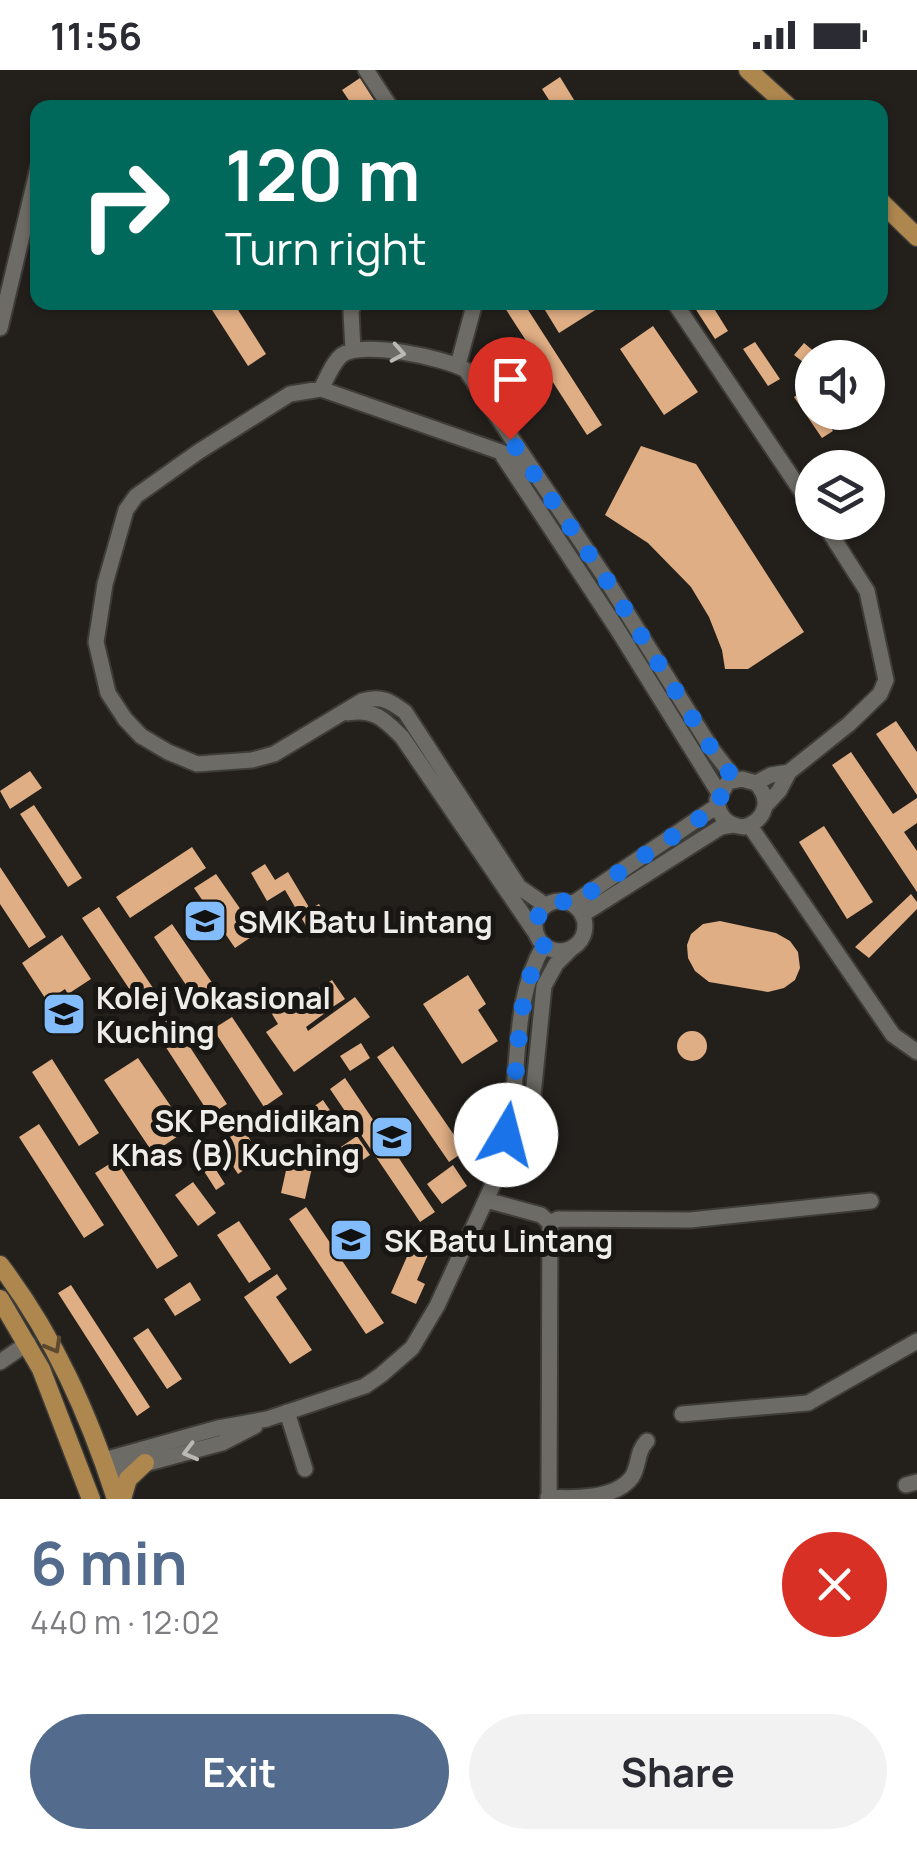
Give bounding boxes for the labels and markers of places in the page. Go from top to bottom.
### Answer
pin [468,337,553,440]
school or university icon: SMK Batu Lintang [182,898,228,944]
place label: SMK Batu Lintang [238,901,493,942]
place label: Kolej Vokasional Kuching [96,977,331,1052]
school or university icon: Kolej Vokasional Kuching [41,991,87,1037]
place label: SK Pendidikan Khas (B) Kuching [111,1100,360,1175]
school or university icon: SK Pendidikan Khas (B) Kuching [369,1114,415,1160]
school or university icon: SK Batu Lintang [328,1217,374,1263]
place label: SK Batu Lintang [384,1220,613,1261]

